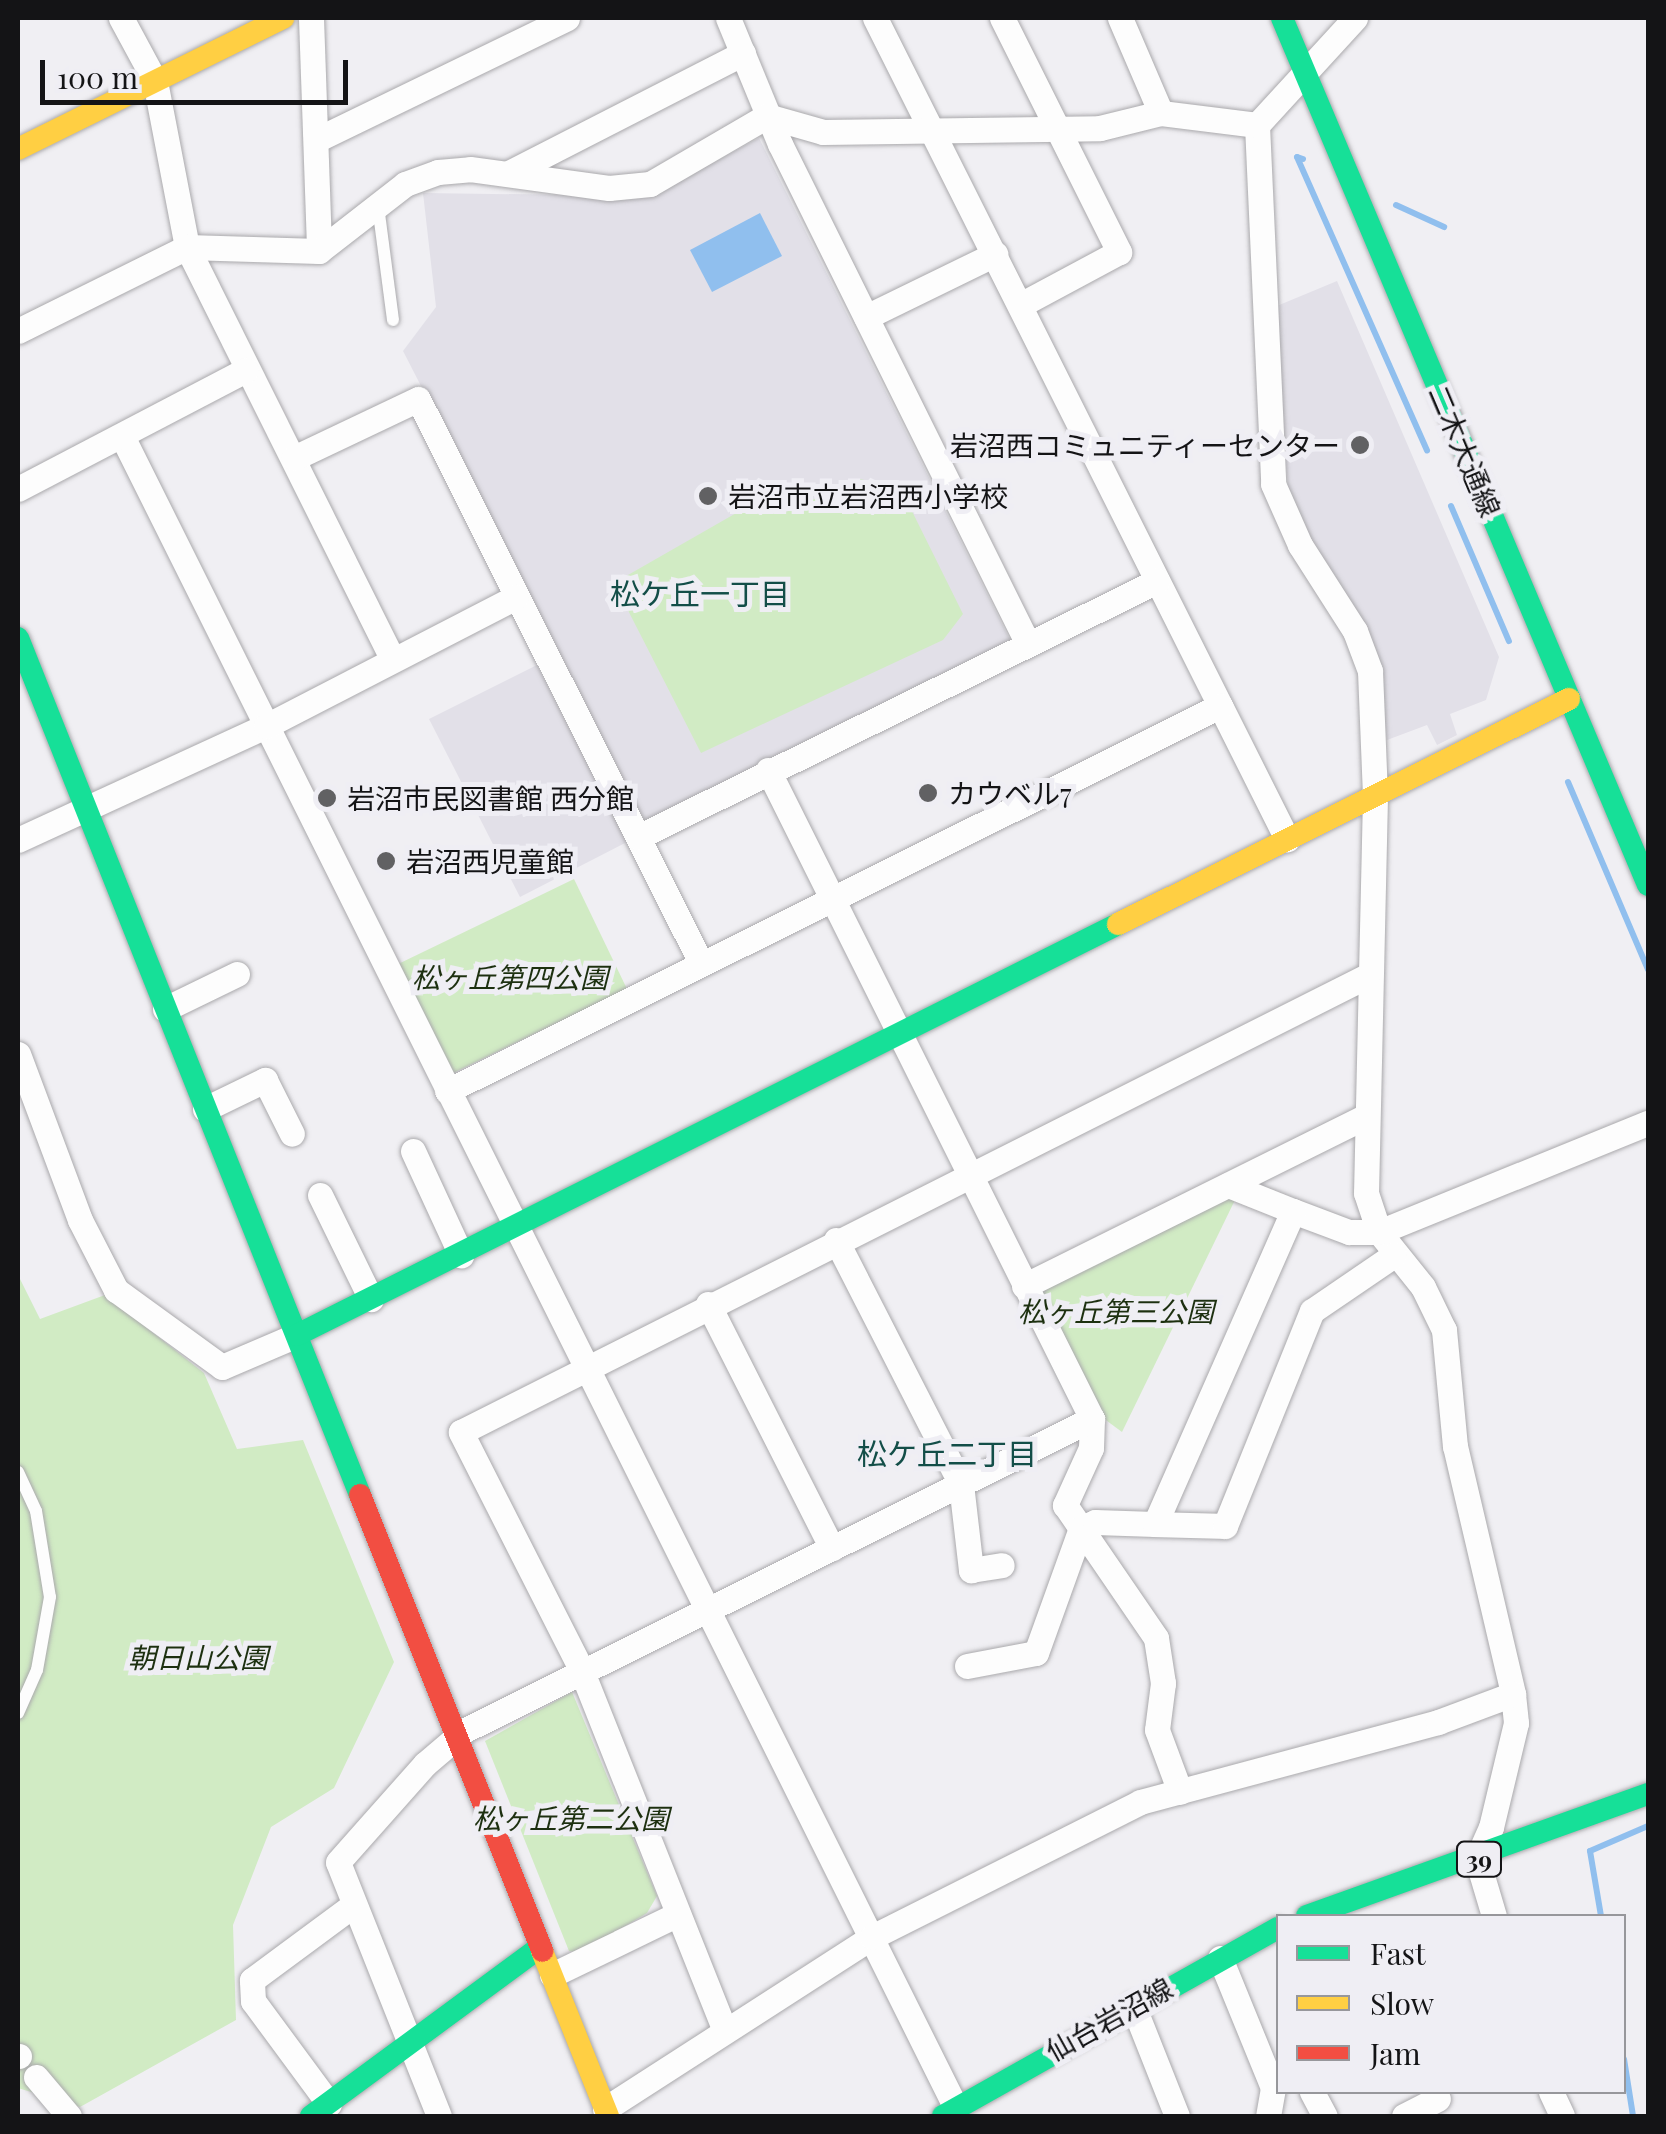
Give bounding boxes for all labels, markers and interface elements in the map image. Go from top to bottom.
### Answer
scale bar [45,40,352,102]
text: 100 m [57,57,138,97]
street label: 二木大通線 [1422,380,1508,522]
place label: 岩沼西コミュニティーセンター [948,428,1340,462]
marker: 岩沼西コミュニティーセンター [1349,434,1371,456]
place label: 岩沼市立岩沼西小学校 [728,479,1008,513]
marker: 岩沼市立岩沼西小学校 [697,485,719,507]
district label: 松ケ丘一丁目 [610,575,790,611]
place label: カウベル7 [948,776,1071,810]
place label: 岩沼市民図書館 西分館 [347,781,634,815]
marker: カウベル7 [917,782,939,804]
marker: 岩沼市民図書館 西分館 [316,787,338,809]
place label: 岩沼西児童館 [406,844,574,878]
marker: 岩沼西児童館 [375,850,397,872]
park label: 松ヶ丘第四公園 [412,960,608,994]
park label: 松ヶ丘第三公園 [1018,1294,1214,1328]
district label: 松ケ丘二丁目 [857,1435,1037,1471]
park label: 朝日山公園 [128,1640,268,1674]
park label: 松ヶ丘第二公園 [473,1801,669,1835]
road number: 39 [1454,1839,1504,1879]
legend [1276,1914,1626,2094]
text: Fast [1370,1933,1426,1973]
street label: 仙台岩沼線 [1040,1970,1178,2068]
text: Slow [1370,1983,1434,2023]
text: Jam [1370,2033,1421,2073]

